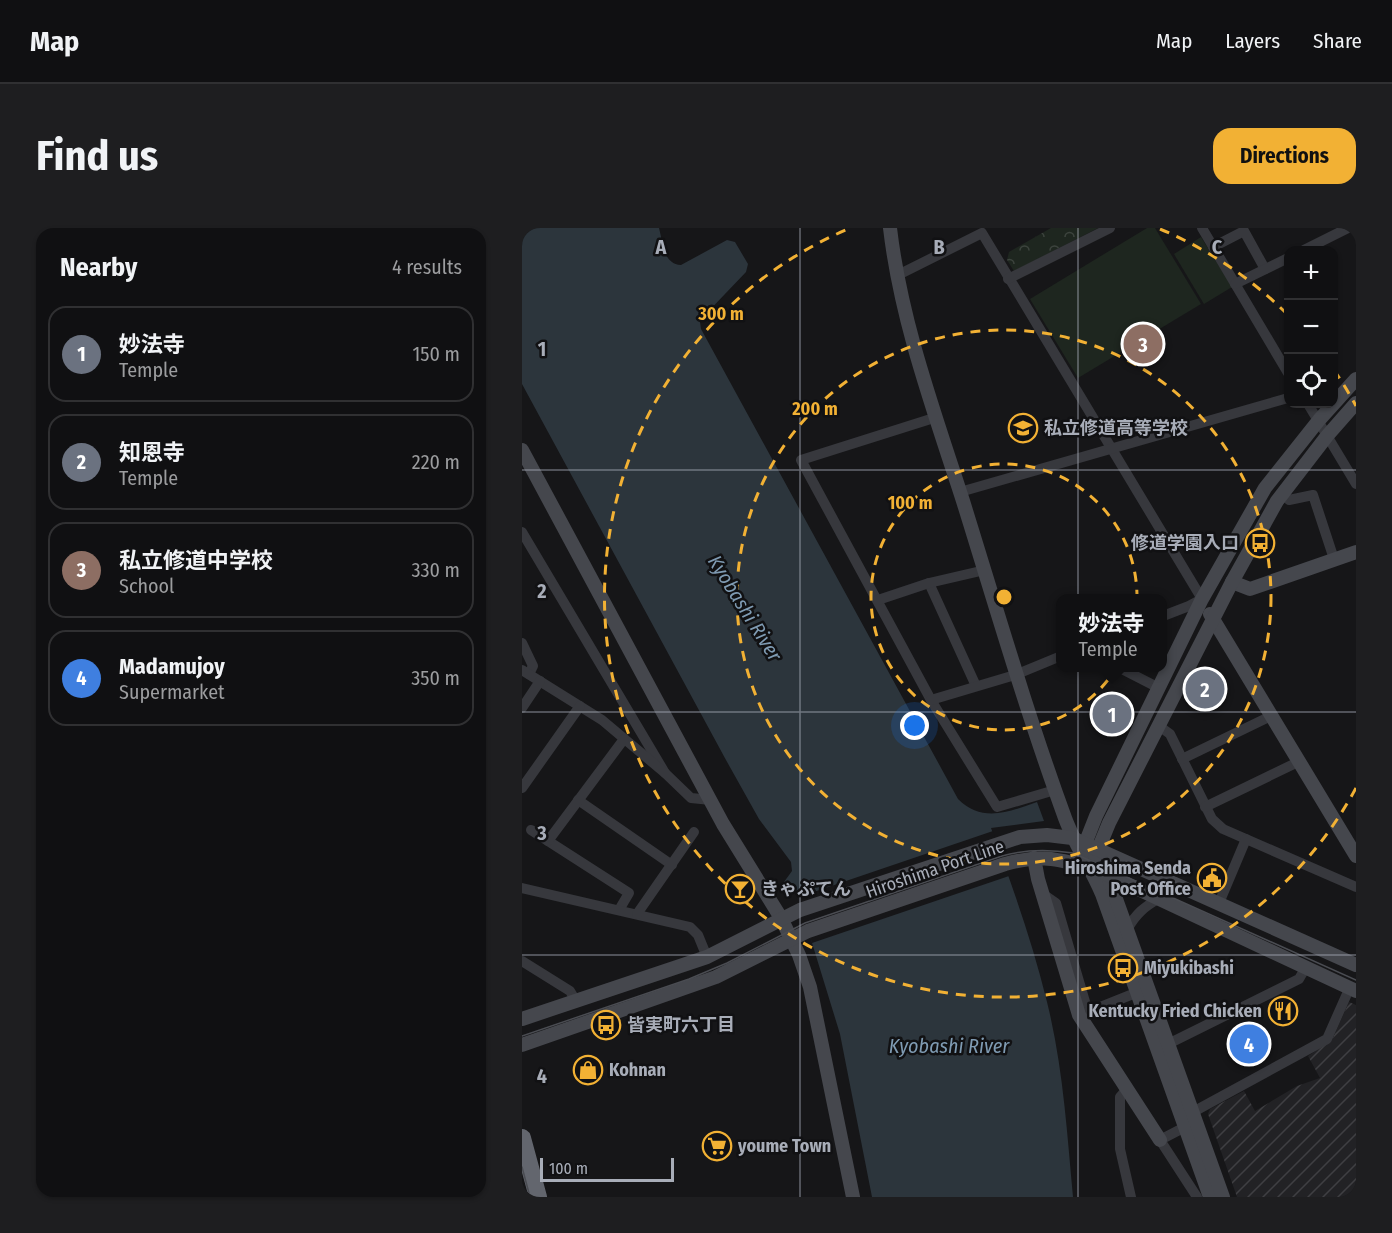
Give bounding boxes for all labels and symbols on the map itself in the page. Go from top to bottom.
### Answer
text: A [655,235,668,259]
text: B [933,235,945,259]
text: C [1212,235,1223,259]
text: 300 m [697,303,744,325]
pin: 3 [1124,322,1162,366]
text: 1 [538,337,546,361]
text: 200 m [791,398,838,420]
school or university icon: 私立修道高等学校 [1007,412,1039,444]
place label: 私立修道高等学校 [1044,417,1188,439]
text: 100 m [888,492,932,514]
bus stop icon: 修道学園入口 [1244,527,1276,559]
place label: 修道学園入口 [1130,532,1239,554]
water label: Kyobashi River [703,551,788,666]
text: 2 [536,579,547,603]
centre of rings [994,587,1014,607]
pin: 2 [1186,666,1224,712]
pin: 1 [1092,692,1132,736]
your location [900,711,929,740]
text: 3 [536,821,547,845]
street label: Hiroshima Port Line [863,835,1007,903]
place label: Hiroshima Senda Post Office [1065,857,1191,900]
public building icon: Hiroshima Senda Post Office [1196,862,1228,894]
bar icon: きゃぷてん [724,873,756,905]
place label: きゃぷてん [761,878,851,900]
bus stop icon: Miyukibashi [1107,952,1139,984]
place label: Miyukibashi [1144,957,1234,979]
restaurant icon: Kentucky Fried Chicken [1267,995,1299,1027]
place label: Kentucky Fried Chicken [1088,1000,1262,1022]
bus stop icon: 皆実町六丁目 [590,1009,622,1041]
place label: 皆実町六丁目 [627,1014,735,1036]
pin: 4 [1230,1022,1268,1066]
water label: Kyobashi River [889,1034,1010,1058]
shop icon: Kohnan [572,1054,604,1086]
place label: Kohnan [609,1059,666,1081]
text: 4 [537,1064,547,1088]
supermarket icon: youme Town [701,1130,733,1162]
place label: youme Town [737,1135,831,1157]
scale bar [540,1155,674,1182]

